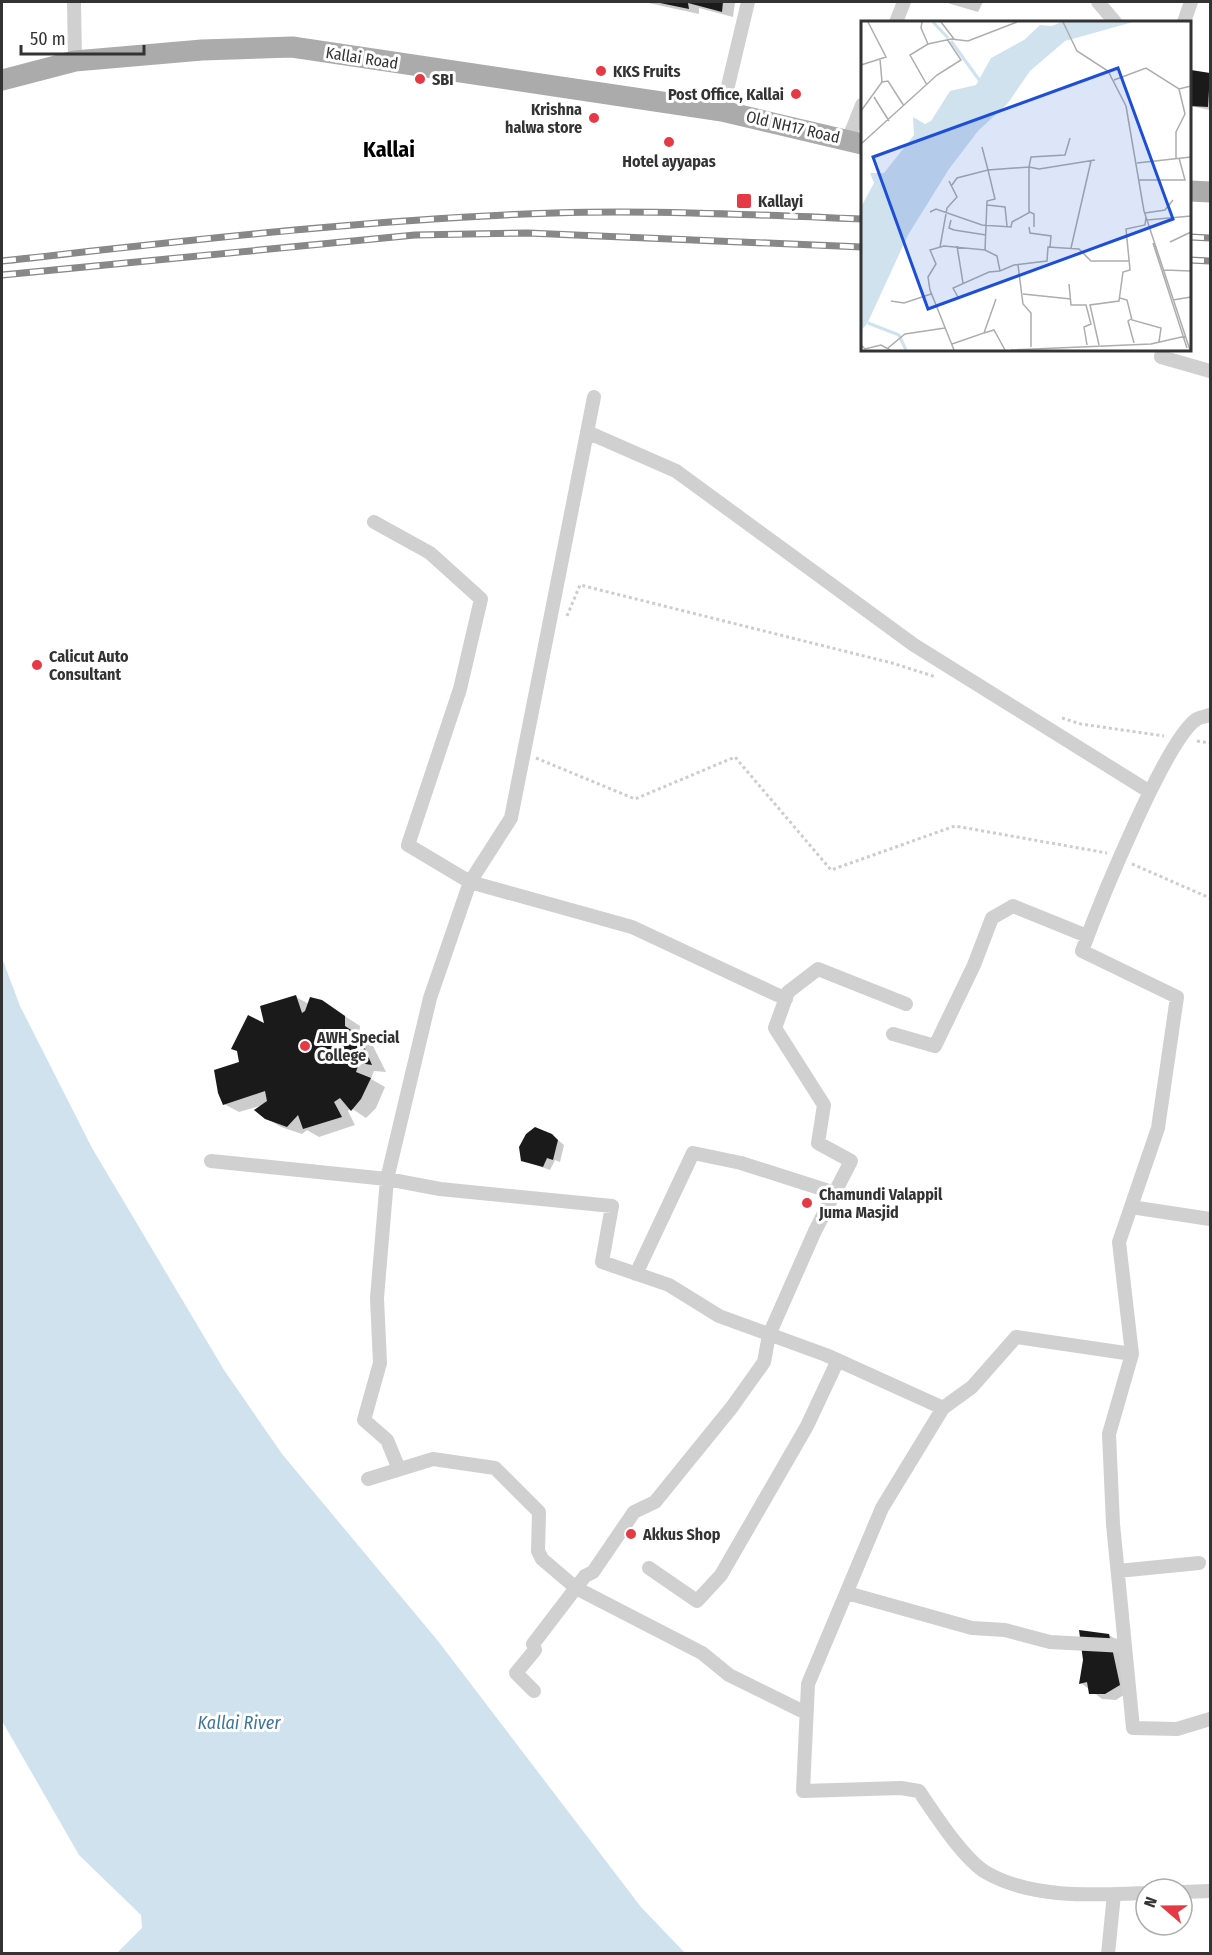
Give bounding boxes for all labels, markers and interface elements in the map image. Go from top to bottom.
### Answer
scale bar [21,18,144,56]
inset map [861,21,1191,351]
text: 50 m [30,28,66,50]
street label: Kallai Road [324,43,400,73]
place label: KKS Fruits [613,62,681,81]
marker: KKS Fruits [594,64,608,78]
place label: SBI [432,70,454,89]
marker: SBI [413,72,427,86]
place label: Post Office, Kallai [668,85,784,104]
marker: Post Office, Kallai [789,87,803,101]
place label: Krishna halwa store [505,100,582,137]
street label: Old NH17 Road [744,107,842,147]
marker: Krishna halwa store [587,111,601,125]
marker: Hotel ayyapas [662,135,676,149]
district label: Kallai [363,136,415,163]
place label: Hotel ayyapas [622,152,716,171]
marker: Kallayi [735,192,753,210]
place label: Kallayi [758,192,803,211]
place label: Calicut Auto Consultant [49,647,129,684]
marker: Calicut Auto Consultant [30,658,44,672]
place label: AWH Special College [316,1028,400,1065]
marker: AWH Special College [298,1039,312,1053]
place label: Chamundi Valappil Juma Masjid [818,1185,943,1222]
marker: Chamundi Valappil Juma Masjid [800,1196,814,1210]
place label: Akkus Shop [642,1525,721,1544]
marker: Akkus Shop [624,1527,638,1541]
water label: Kallai River [198,1712,281,1734]
north arrow [1134,1877,1194,1937]
text: N [1140,1894,1161,1910]

